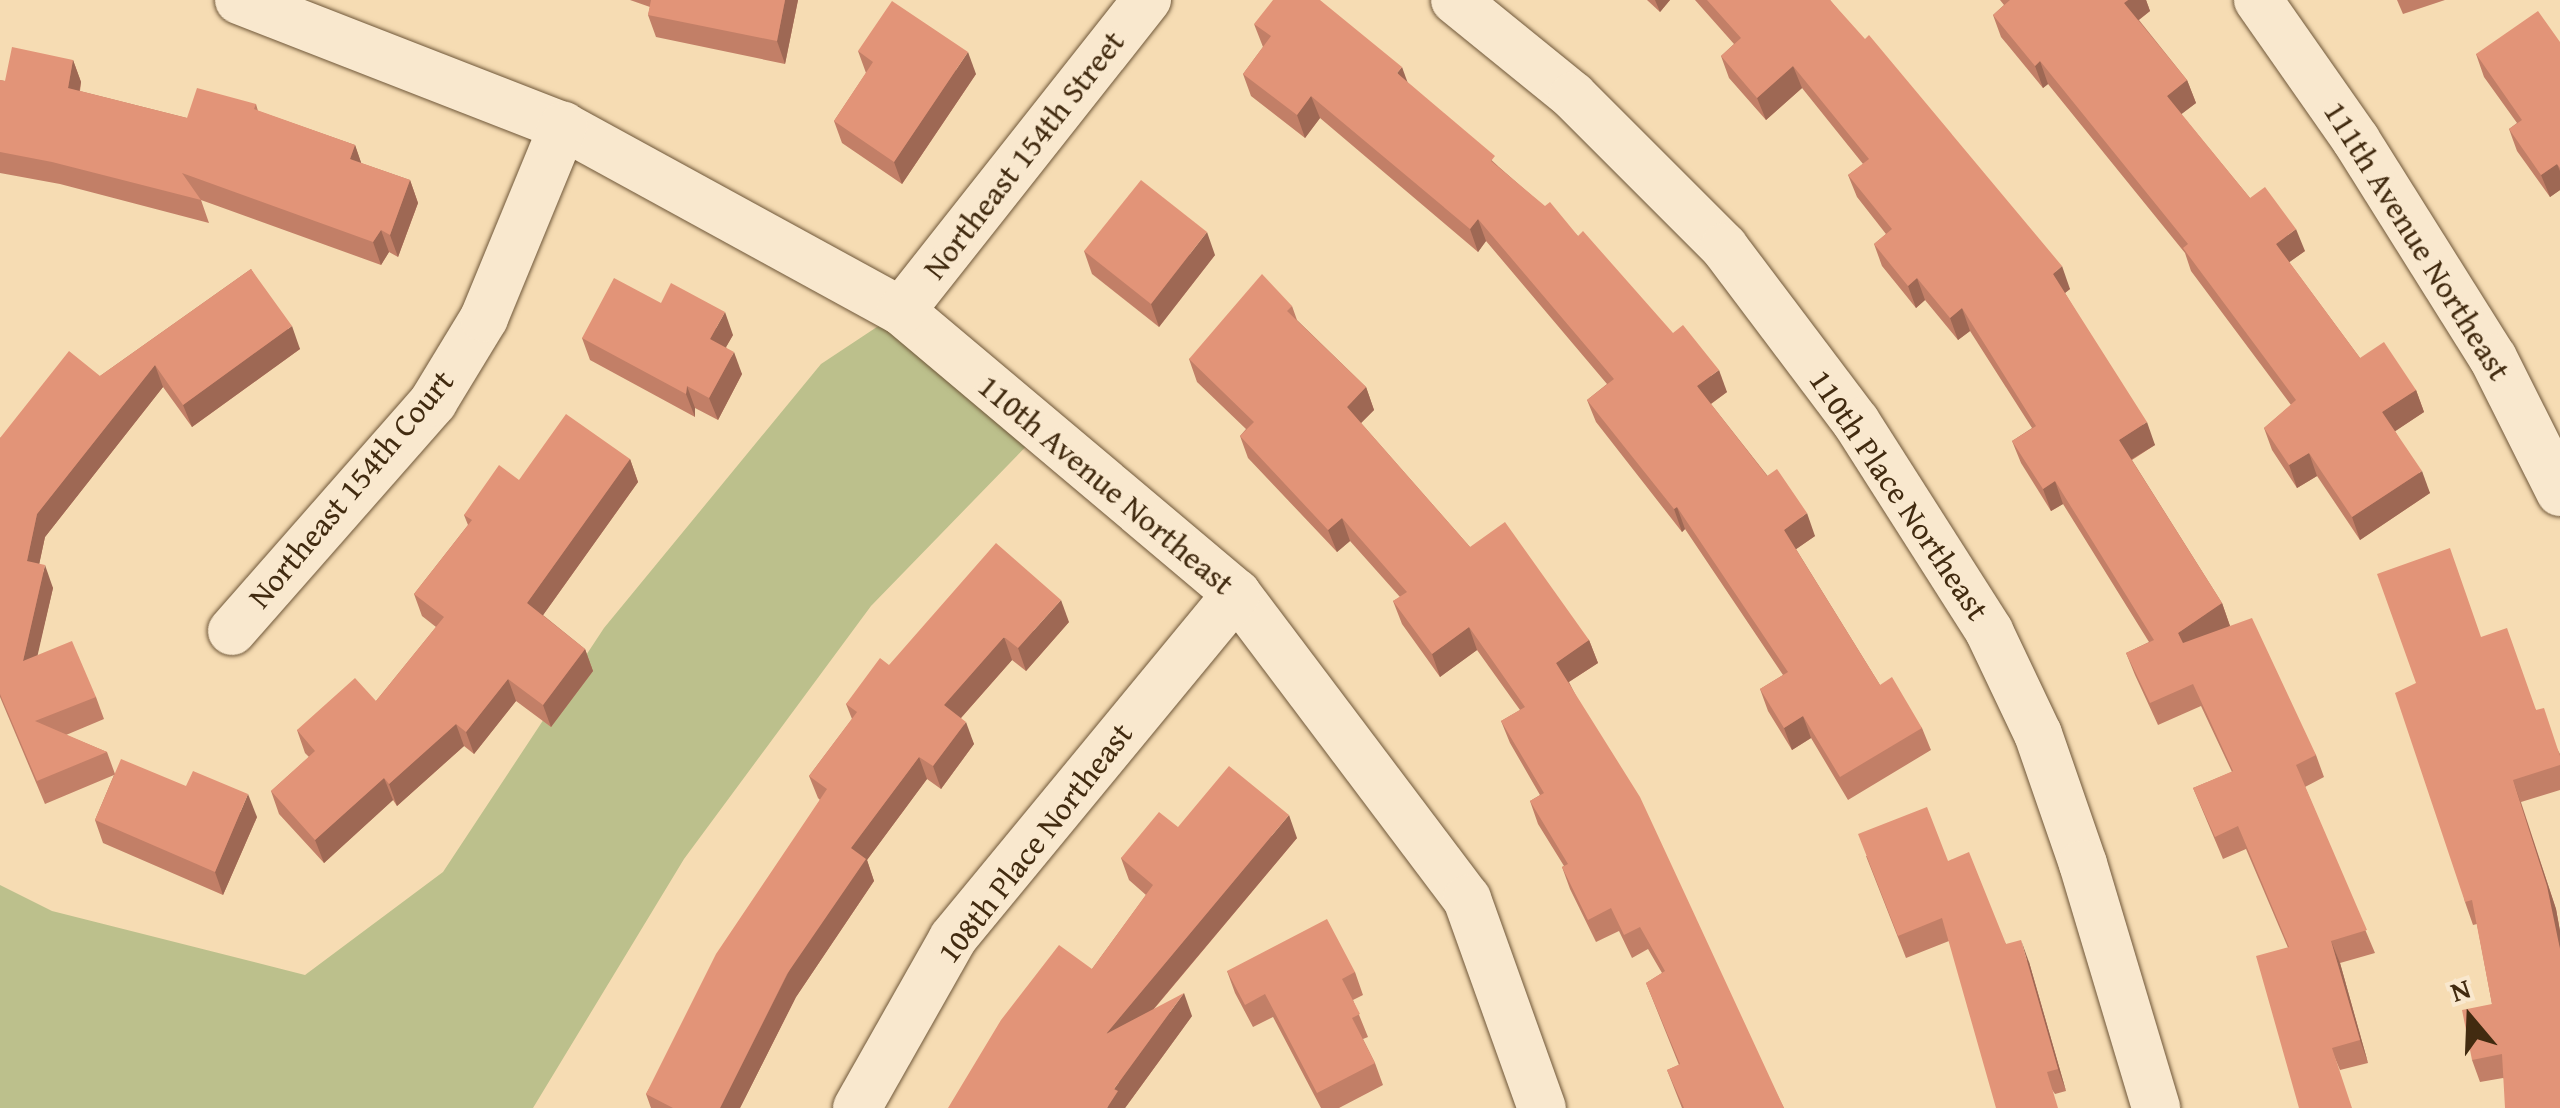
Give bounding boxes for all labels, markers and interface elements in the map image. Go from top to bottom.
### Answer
street label: Northeast 154th Street [915,23,1133,287]
street label: 111th Avenue Northeast [2315,94,2519,388]
street label: Northeast 154th Court [240,362,462,616]
street label: 110th Place Northeast [1801,362,1997,628]
street label: 110th Avenue Northeast [970,367,1242,603]
street label: 108th Place Northeast [929,715,1141,971]
text: N [2445,967,2476,1012]
north arrow [2420,968,2520,1068]

